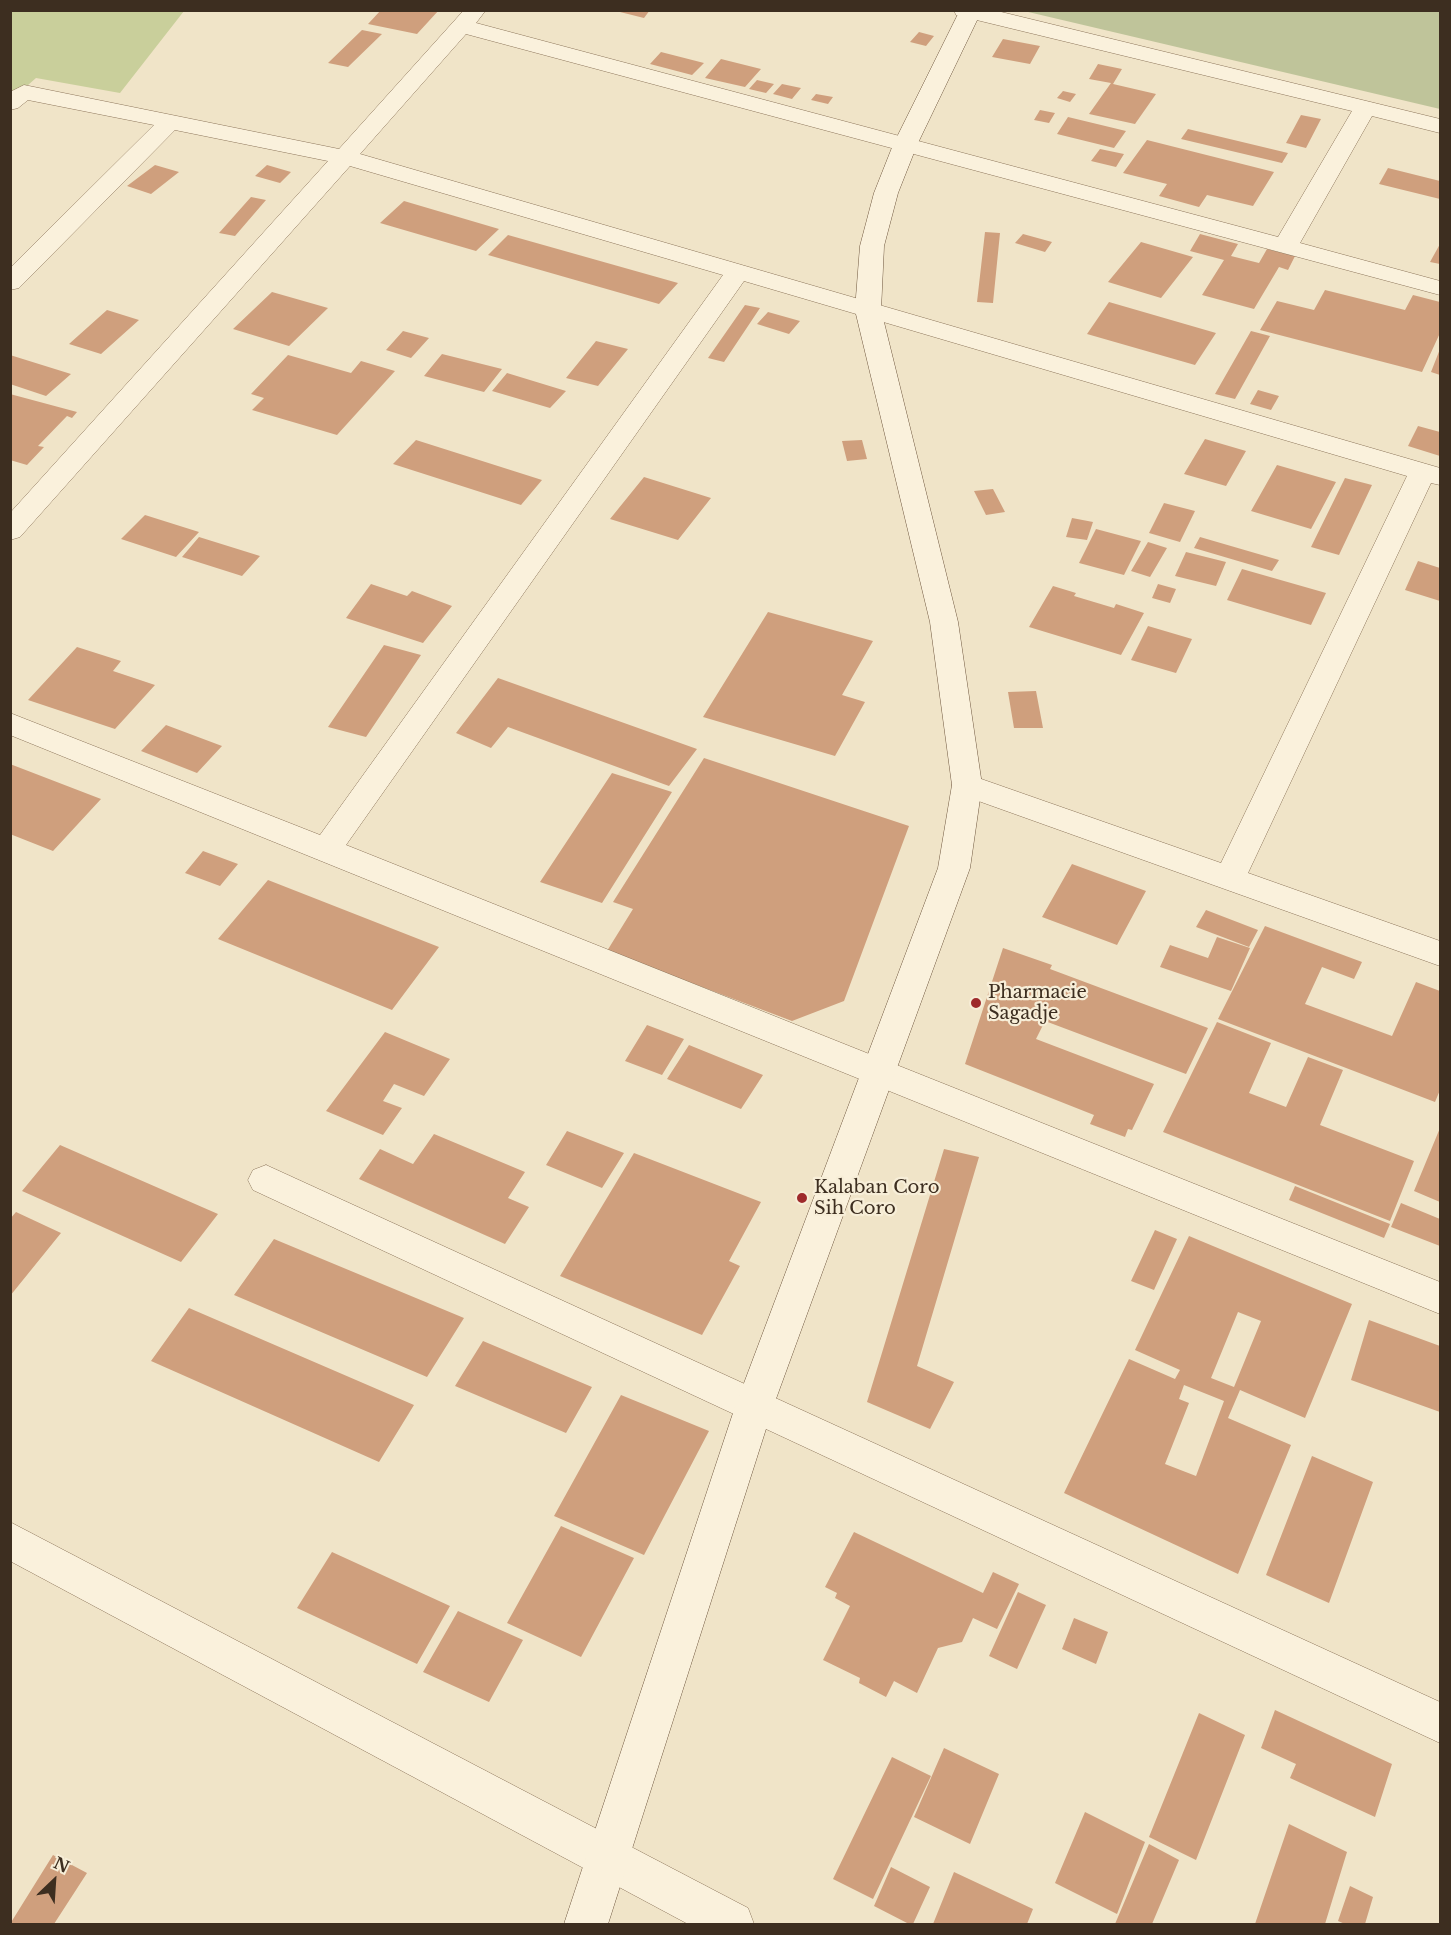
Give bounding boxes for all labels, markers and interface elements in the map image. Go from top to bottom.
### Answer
place label: Pharmacie Sagadje [988,982,1087,1024]
marker: Pharmacie Sagadje [969,996,983,1010]
place label: Kalaban Coro Sih Coro [814,1177,939,1220]
marker: Kalaban Coro Sih Coro [795,1191,809,1205]
north arrow [24,1851,84,1911]
text: N [51,1852,73,1877]

